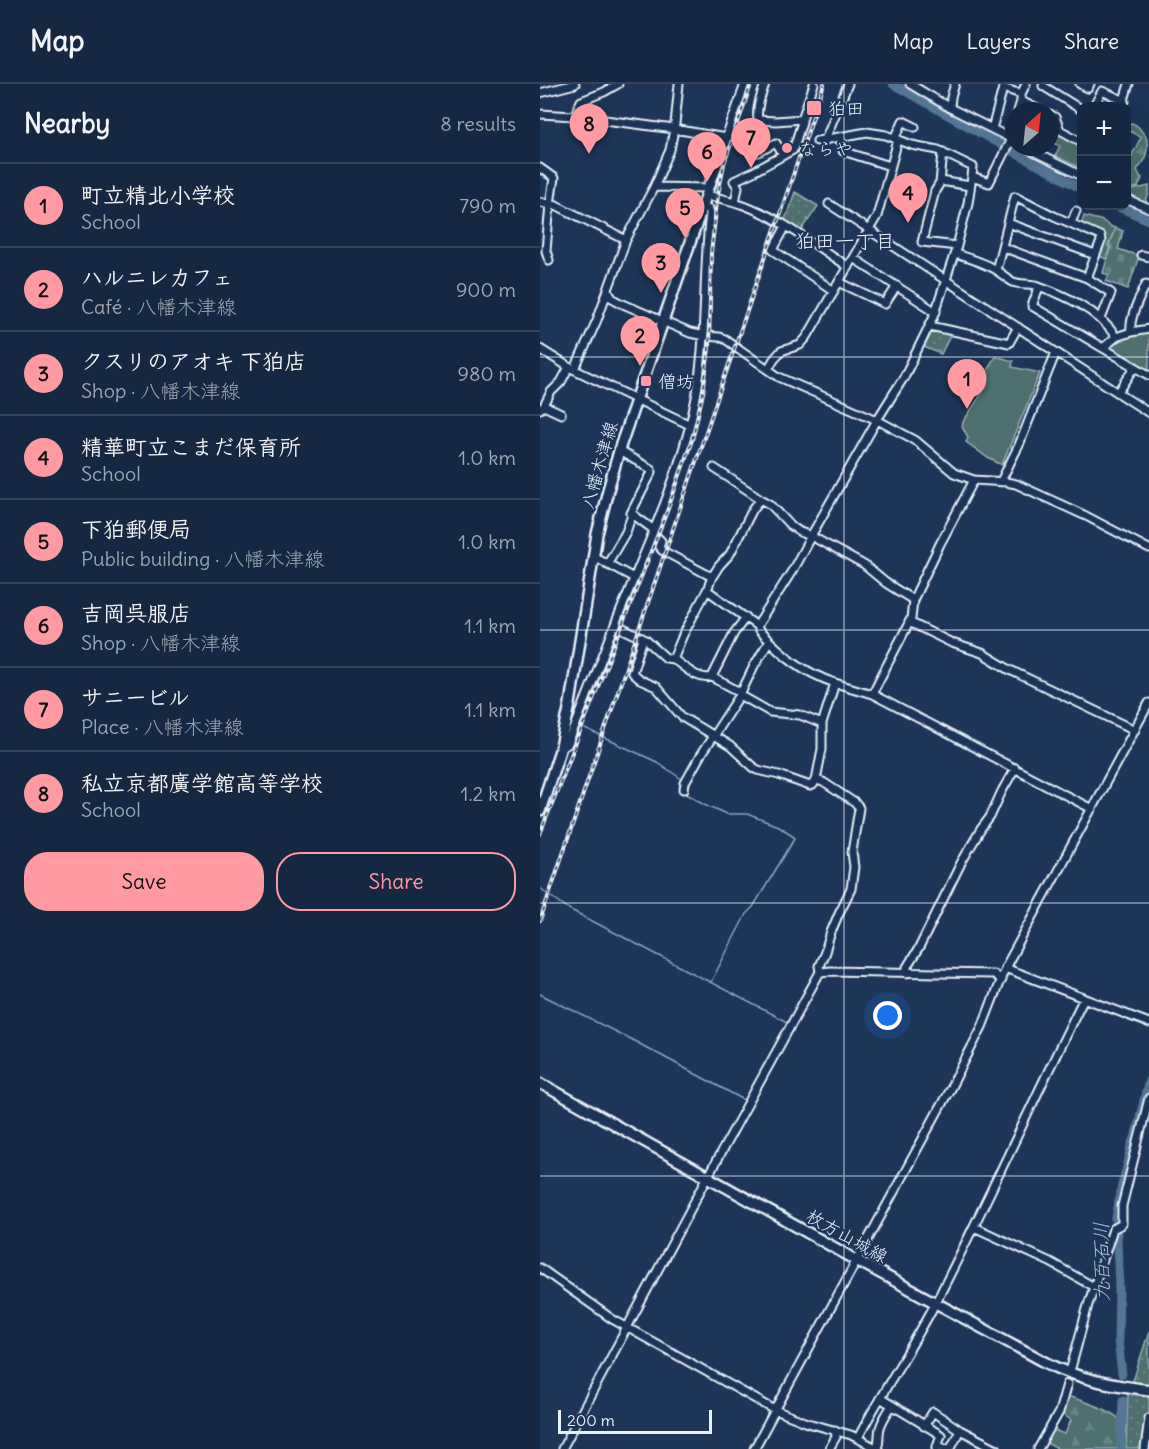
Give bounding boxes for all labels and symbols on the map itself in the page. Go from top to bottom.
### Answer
place label: 狛田 [828,97,864,120]
marker: 狛田 [805,99,823,117]
north arrow [1005,102,1059,156]
pin: 8 [569,104,608,154]
pin: 7 [732,118,770,168]
pin: 6 [688,132,726,182]
place label: ならや [799,137,853,160]
marker: ならや [780,141,794,155]
pin: 4 [888,174,928,223]
pin: 5 [666,188,704,238]
district label: 狛田一丁目 [795,228,895,253]
pin: 3 [642,244,680,293]
pin: 2 [620,316,660,366]
pin: 1 [948,360,986,409]
place label: 僧坊 [658,370,694,393]
marker: 僧坊 [639,374,653,388]
street label: 八幡木津線 [576,419,622,511]
your location [873,1001,902,1030]
street label: 枚方山城線 [802,1204,892,1268]
water label: 九百石川 [1088,1222,1114,1302]
scale bar [558,1407,712,1434]

